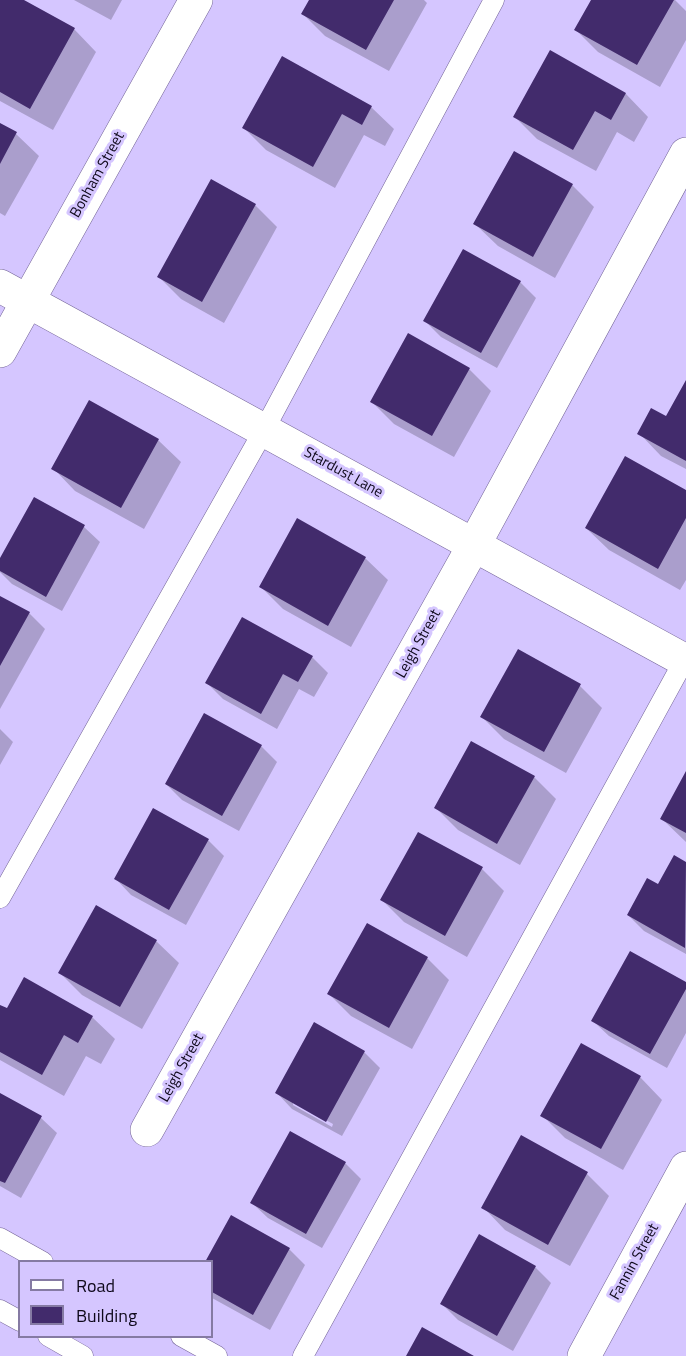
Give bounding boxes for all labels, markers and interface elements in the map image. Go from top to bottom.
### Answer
street label: Bonham Street [67,129,129,221]
street label: Stardust Lane [300,444,386,502]
street label: Leigh Street [393,607,445,681]
street label: Leigh Street [156,1031,208,1105]
street label: Fannin Street [607,1221,663,1303]
legend [18,1260,213,1338]
text: Road [76,1272,115,1299]
text: Building [76,1302,137,1329]

